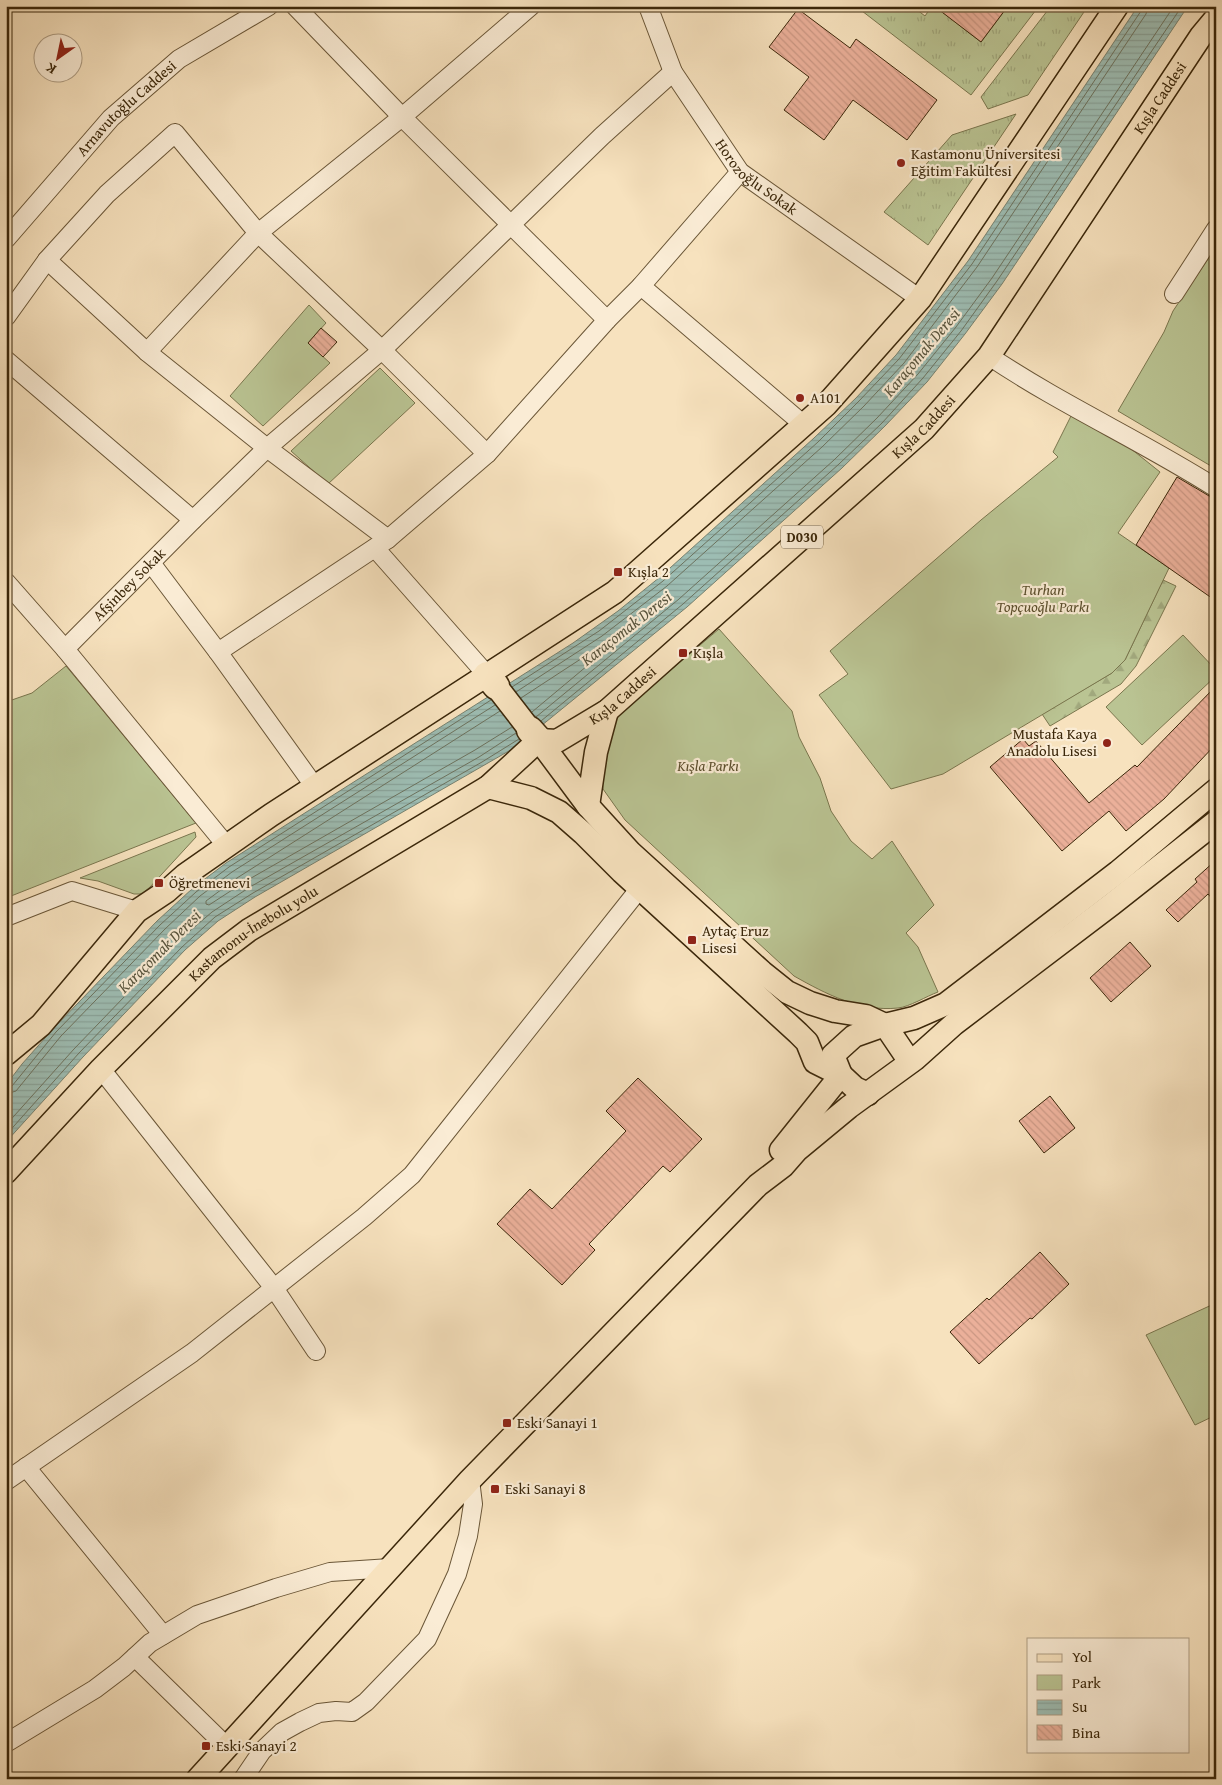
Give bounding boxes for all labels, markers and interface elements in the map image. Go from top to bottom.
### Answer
north arrow [32,32,82,82]
street label: Arnavutoğlu Caddesi [71,55,180,161]
text: K [42,58,60,80]
street label: Kışla Caddesi [1128,58,1191,138]
street label: Horozoğlu Sokak [711,134,802,220]
place label: Kastamonu Üniversitesi Eğitim Fakültesi [911,143,1061,181]
marker: Kastamonu Üniversitesi Eğitim Fakültesi [895,157,907,169]
water label: Karaçomak Deresi [876,302,965,402]
place label: A101 [810,387,841,408]
street label: Kışla Caddesi [887,390,960,463]
marker: A101 [794,392,806,404]
road number: D030 [781,526,823,548]
street label: Afşinbey Sokak [88,542,170,625]
place label: Kışla 2 [628,561,669,582]
marker: Kışla 2 [612,566,624,578]
park label: Turhan Topçuoğlu Parkı [997,579,1090,617]
water label: Karaçomak Deresi [575,585,676,672]
place label: Kışla [693,642,723,663]
marker: Kışla [677,647,689,659]
street label: Kışla Caddesi [585,661,661,730]
place label: Mustafa Kaya Anadolu Lisesi [1006,723,1097,761]
marker: Mustafa Kaya Anadolu Lisesi [1101,737,1113,749]
park label: Kışla Parkı [676,755,739,776]
place label: Öğretmenevi [169,872,250,893]
marker: Öğretmenevi [153,877,165,889]
street label: Kastamonu-İnebolu yolu [184,880,322,986]
water label: Karaçomak Deresi [111,904,206,999]
place label: Aytaç Eruz Lisesi [702,920,769,958]
marker: Aytaç Eruz Lisesi [686,934,698,946]
place label: Eski Sanayi 1 [517,1412,598,1433]
marker: Eski Sanayi 1 [501,1417,513,1429]
place label: Eski Sanayi 8 [505,1478,586,1499]
marker: Eski Sanayi 8 [489,1483,501,1495]
legend [1027,1638,1190,1752]
text: Yol [1072,1646,1092,1667]
text: Park [1072,1672,1101,1693]
text: Su [1072,1696,1088,1717]
text: Bina [1072,1722,1100,1743]
place label: Eski Sanayi 2 [216,1735,297,1756]
marker: Eski Sanayi 2 [200,1740,212,1752]

